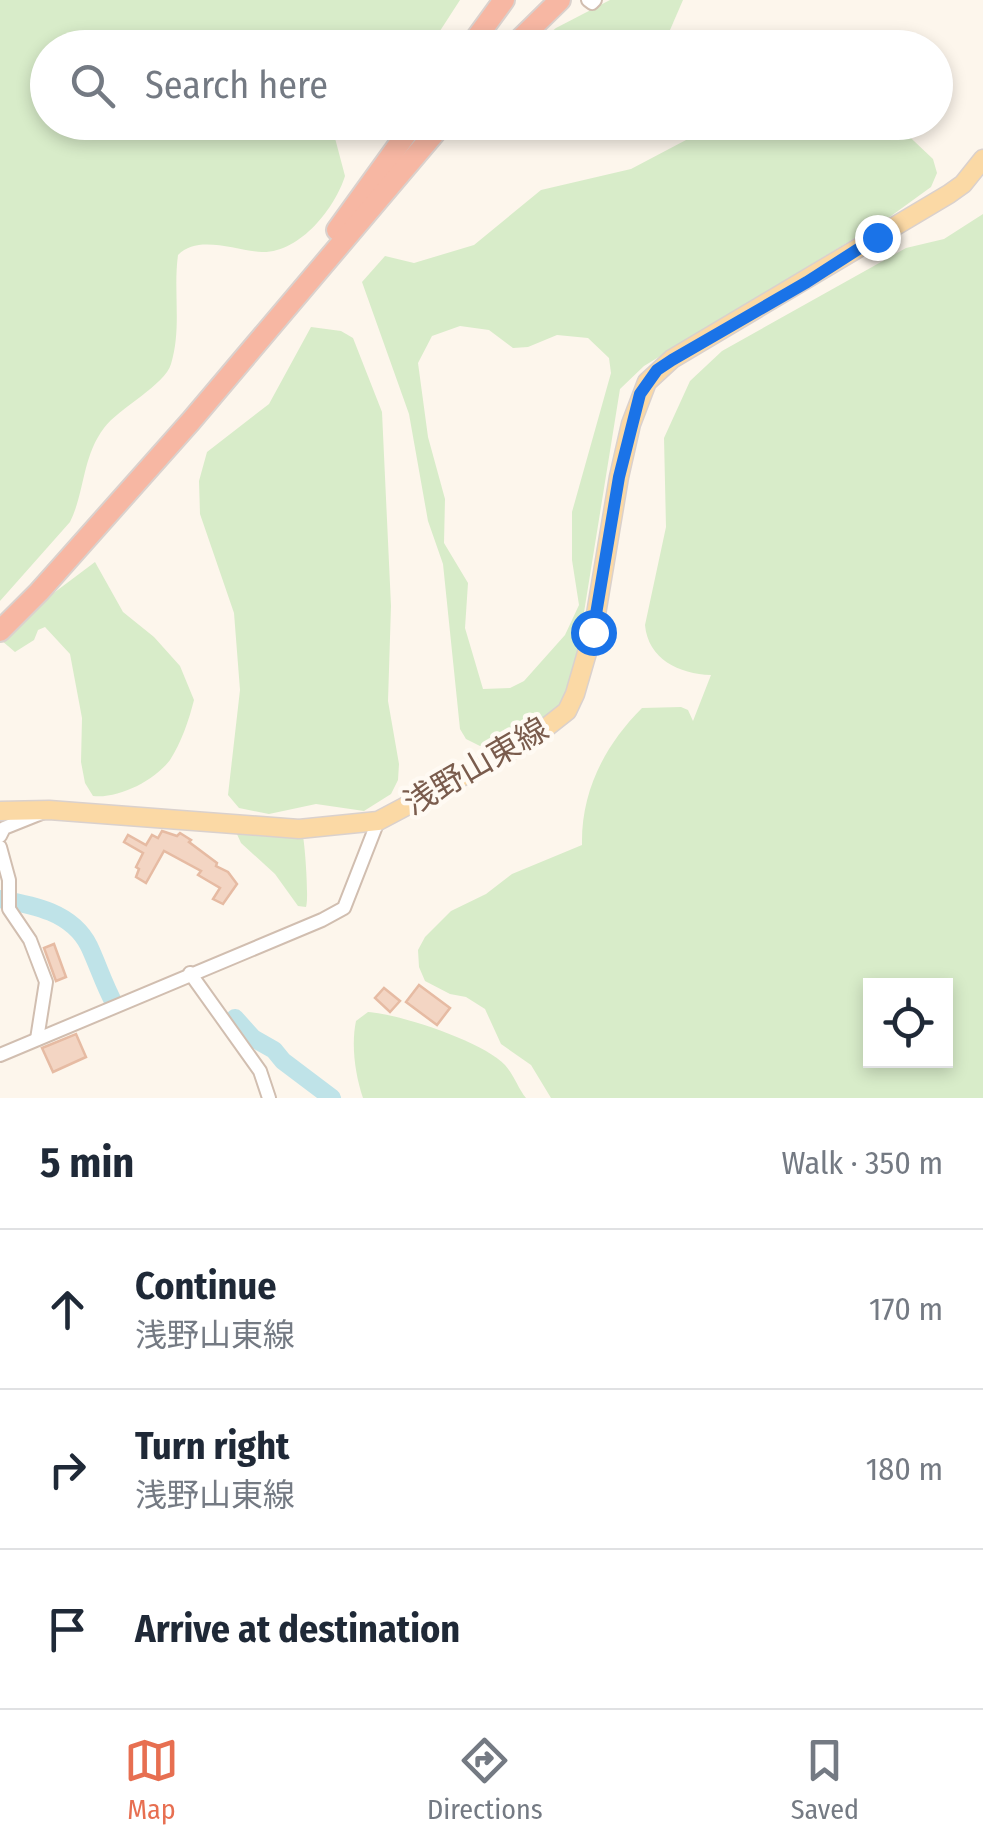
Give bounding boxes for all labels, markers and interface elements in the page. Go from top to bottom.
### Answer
search box [30,30,953,140]
icon: search [65,58,120,113]
text: Search here [145,62,328,108]
route end [855,215,901,261]
route start [571,610,617,656]
street label: 浅野山東線 [397,710,555,822]
map controls [863,978,953,1068]
button: locate [863,978,953,1068]
text: 5 min [40,1138,134,1188]
text: Walk · 350 m [782,1144,943,1182]
text: Continue [135,1263,276,1309]
icon: ahead [40,1282,95,1337]
text: 170 m [869,1290,943,1328]
text: 浅野山東線 [135,1316,295,1354]
text: Turn right [135,1423,289,1469]
icon: right [40,1442,95,1497]
text: 180 m [866,1450,943,1488]
text: 浅野山東線 [135,1476,295,1514]
icon: arrive [40,1602,95,1657]
text: Arrive at destination [135,1606,460,1652]
tab: Map [124,1733,179,1826]
tab: Directions [427,1733,543,1826]
tab: Saved [791,1733,859,1826]

